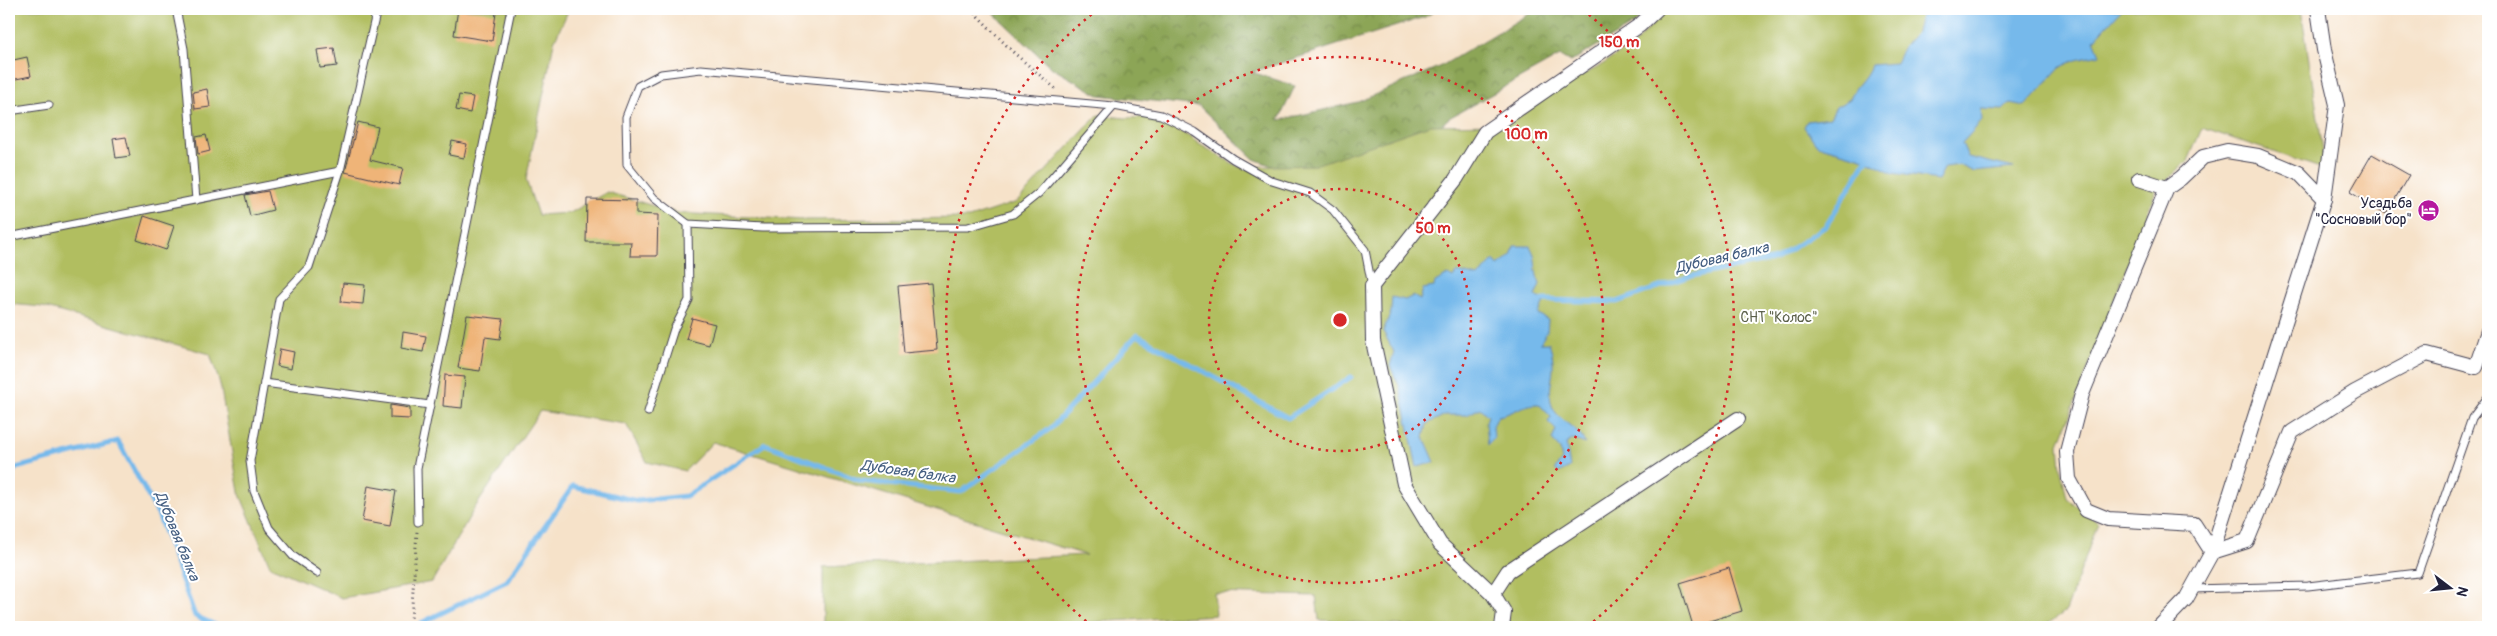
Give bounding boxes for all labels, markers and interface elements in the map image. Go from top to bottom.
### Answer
text: 150 m [1599,33,1639,52]
text: 100 m [1505,125,1547,144]
place label: Усадьба "Сосновый бор" [2315,195,2412,228]
hotel icon: Усадьба "Сосновый бор" [2416,199,2440,223]
text: 50 m [1416,219,1450,238]
water label: Дубовая балка [1673,238,1771,278]
park label: СНТ "Колос" [1740,309,1818,326]
centre of rings [1331,311,1349,329]
water label: Дубовая балка [859,456,957,488]
water label: Дубовая балка [150,488,204,585]
north arrow [2424,564,2474,614]
text: N [2453,585,2471,598]

